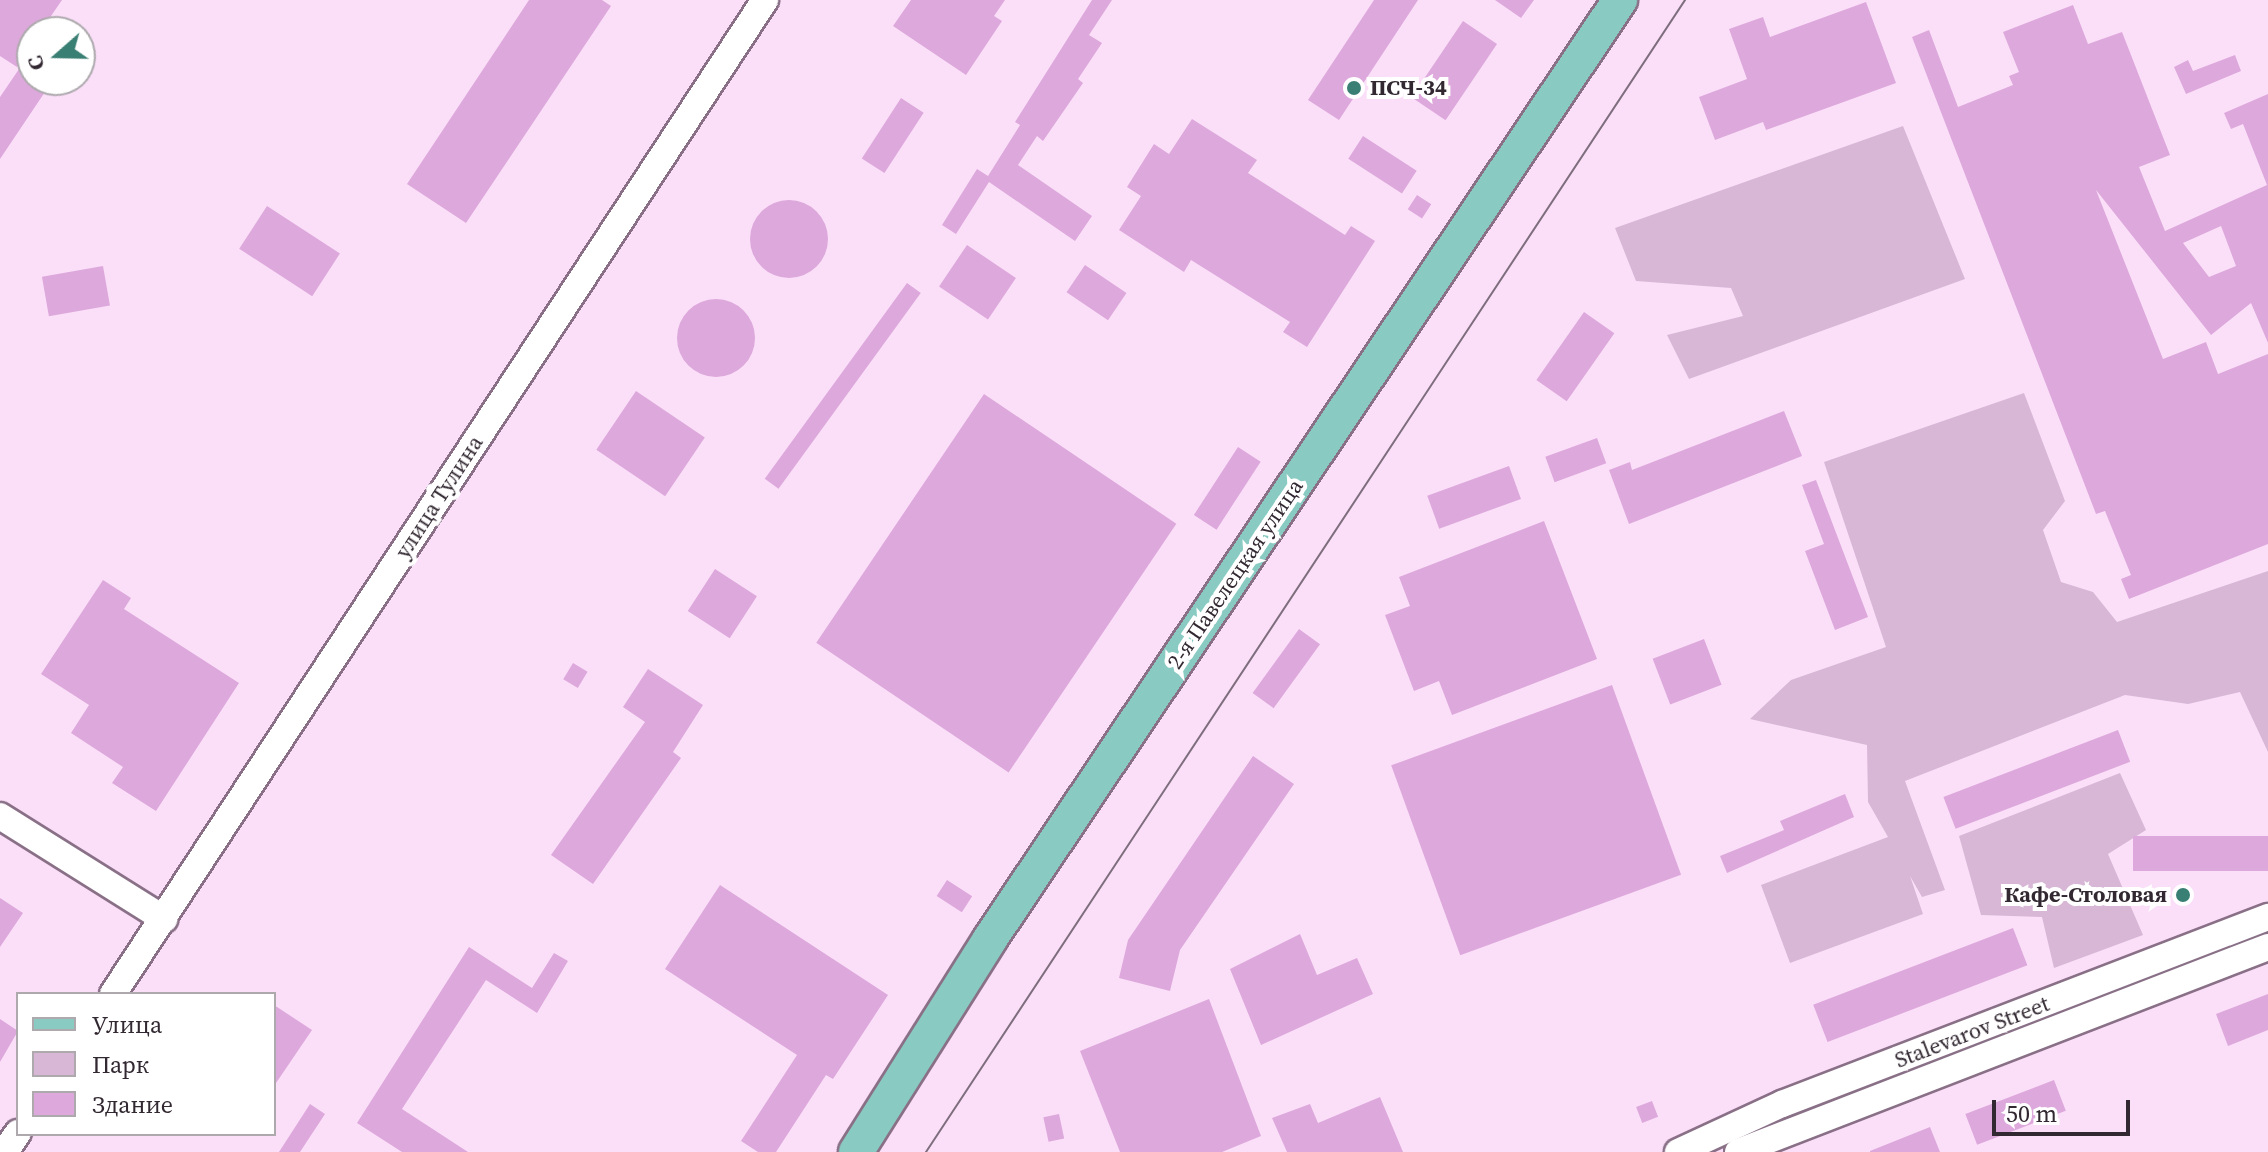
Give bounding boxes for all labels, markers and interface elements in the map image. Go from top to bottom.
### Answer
north arrow [16,16,96,96]
text: С [19,52,52,75]
place label: ПСЧ-34 [1370,75,1447,101]
marker: ПСЧ-34 [1345,79,1363,97]
street label: улица Тулина [389,430,489,564]
street label: 2-я Павелецкая улица [1162,474,1308,674]
place label: Кафе-Столовая [2004,882,2167,908]
marker: Кафе-Столовая [2174,886,2192,904]
street label: Stalevarov Street [1891,990,2053,1074]
legend [16,992,276,1136]
text: Улица [92,1008,162,1041]
text: Парк [92,1048,149,1081]
scale bar [1996,1084,2134,1134]
text: Здание [92,1088,173,1121]
text: 50 m [2006,1097,2057,1130]

